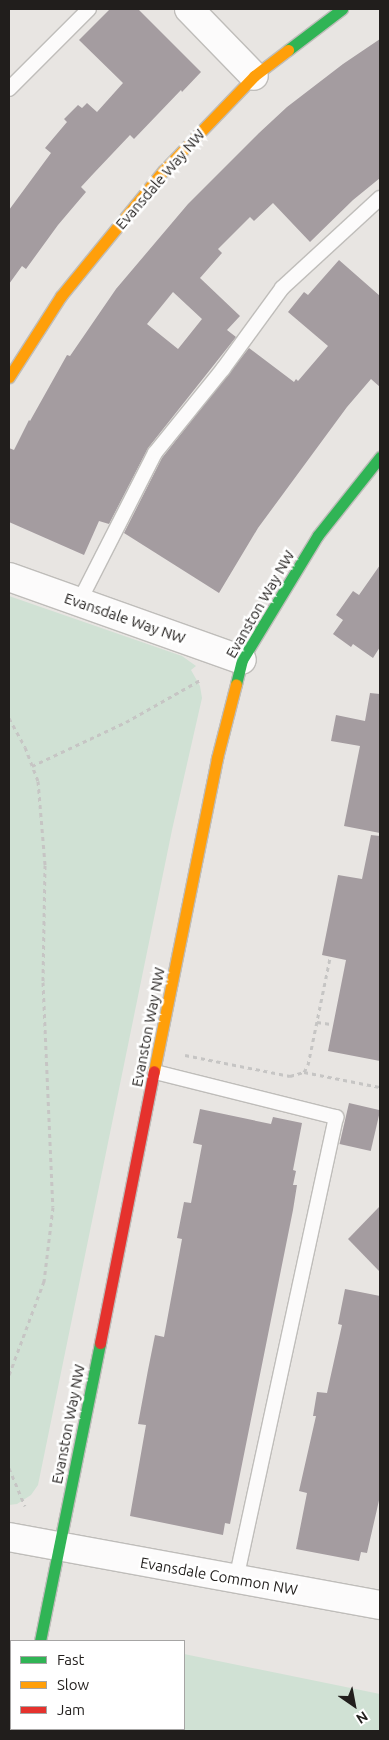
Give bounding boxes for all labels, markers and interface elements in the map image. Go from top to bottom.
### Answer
street label: Evansdale Way NW [112,125,208,233]
street label: Evanston Way NW [222,547,298,661]
street label: Evansdale Way NW [62,589,188,647]
street label: Evanston Way NW [128,966,168,1088]
street label: Evanston Way NW [48,1363,88,1485]
street label: Evansdale Common NW [139,1553,299,1599]
legend [10,1640,185,1730]
text: Fast [57,1651,84,1668]
text: Slow [57,1676,89,1693]
north arrow [329,1680,379,1730]
text: Jam [57,1701,85,1718]
text: N [353,1708,371,1727]

